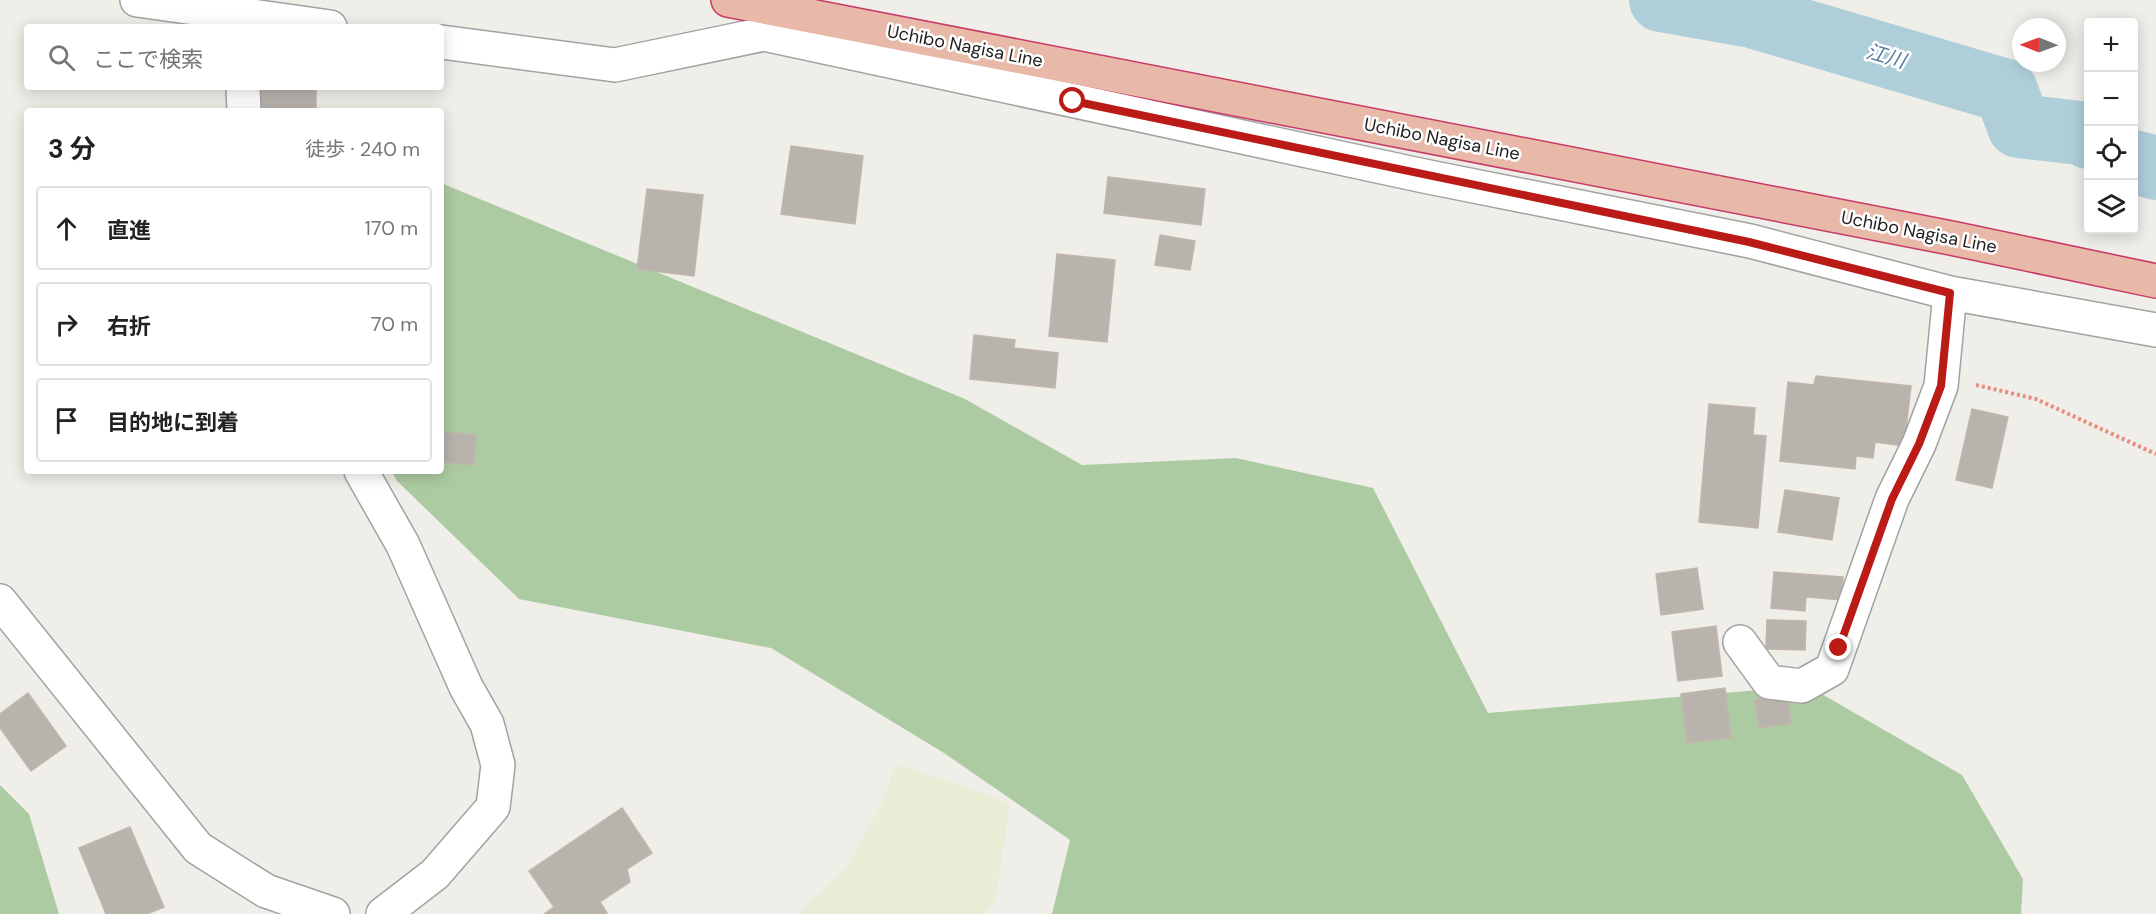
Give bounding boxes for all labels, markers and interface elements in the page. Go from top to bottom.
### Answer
north arrow [2012,18,2066,72]
map controls [2084,18,2138,234]
button: + [2084,18,2138,72]
street label: Uchibo Nagisa Line [885,19,1045,73]
search box [24,24,444,90]
water label: 江川 [1863,38,1911,75]
icon: search [45,41,78,74]
text: ここで検索 [93,45,203,74]
button: − [2084,72,2138,126]
route start [1059,87,1085,113]
street label: Uchibo Nagisa Line [1362,112,1522,166]
button: locate [2084,126,2138,180]
text: 3 分 [48,132,96,166]
text: 徒歩 · 240 m [305,136,420,162]
button: layers [2084,180,2138,234]
street label: Uchibo Nagisa Line [1839,205,1999,259]
icon: ahead [50,212,83,245]
text: 170 m [365,215,418,241]
text: 直進 [107,216,151,245]
icon: right [50,308,83,341]
text: 70 m [371,311,418,337]
text: 右折 [107,312,151,341]
icon: arrive [50,404,83,437]
text: 目的地に到着 [107,408,239,437]
route end [1825,634,1851,660]

